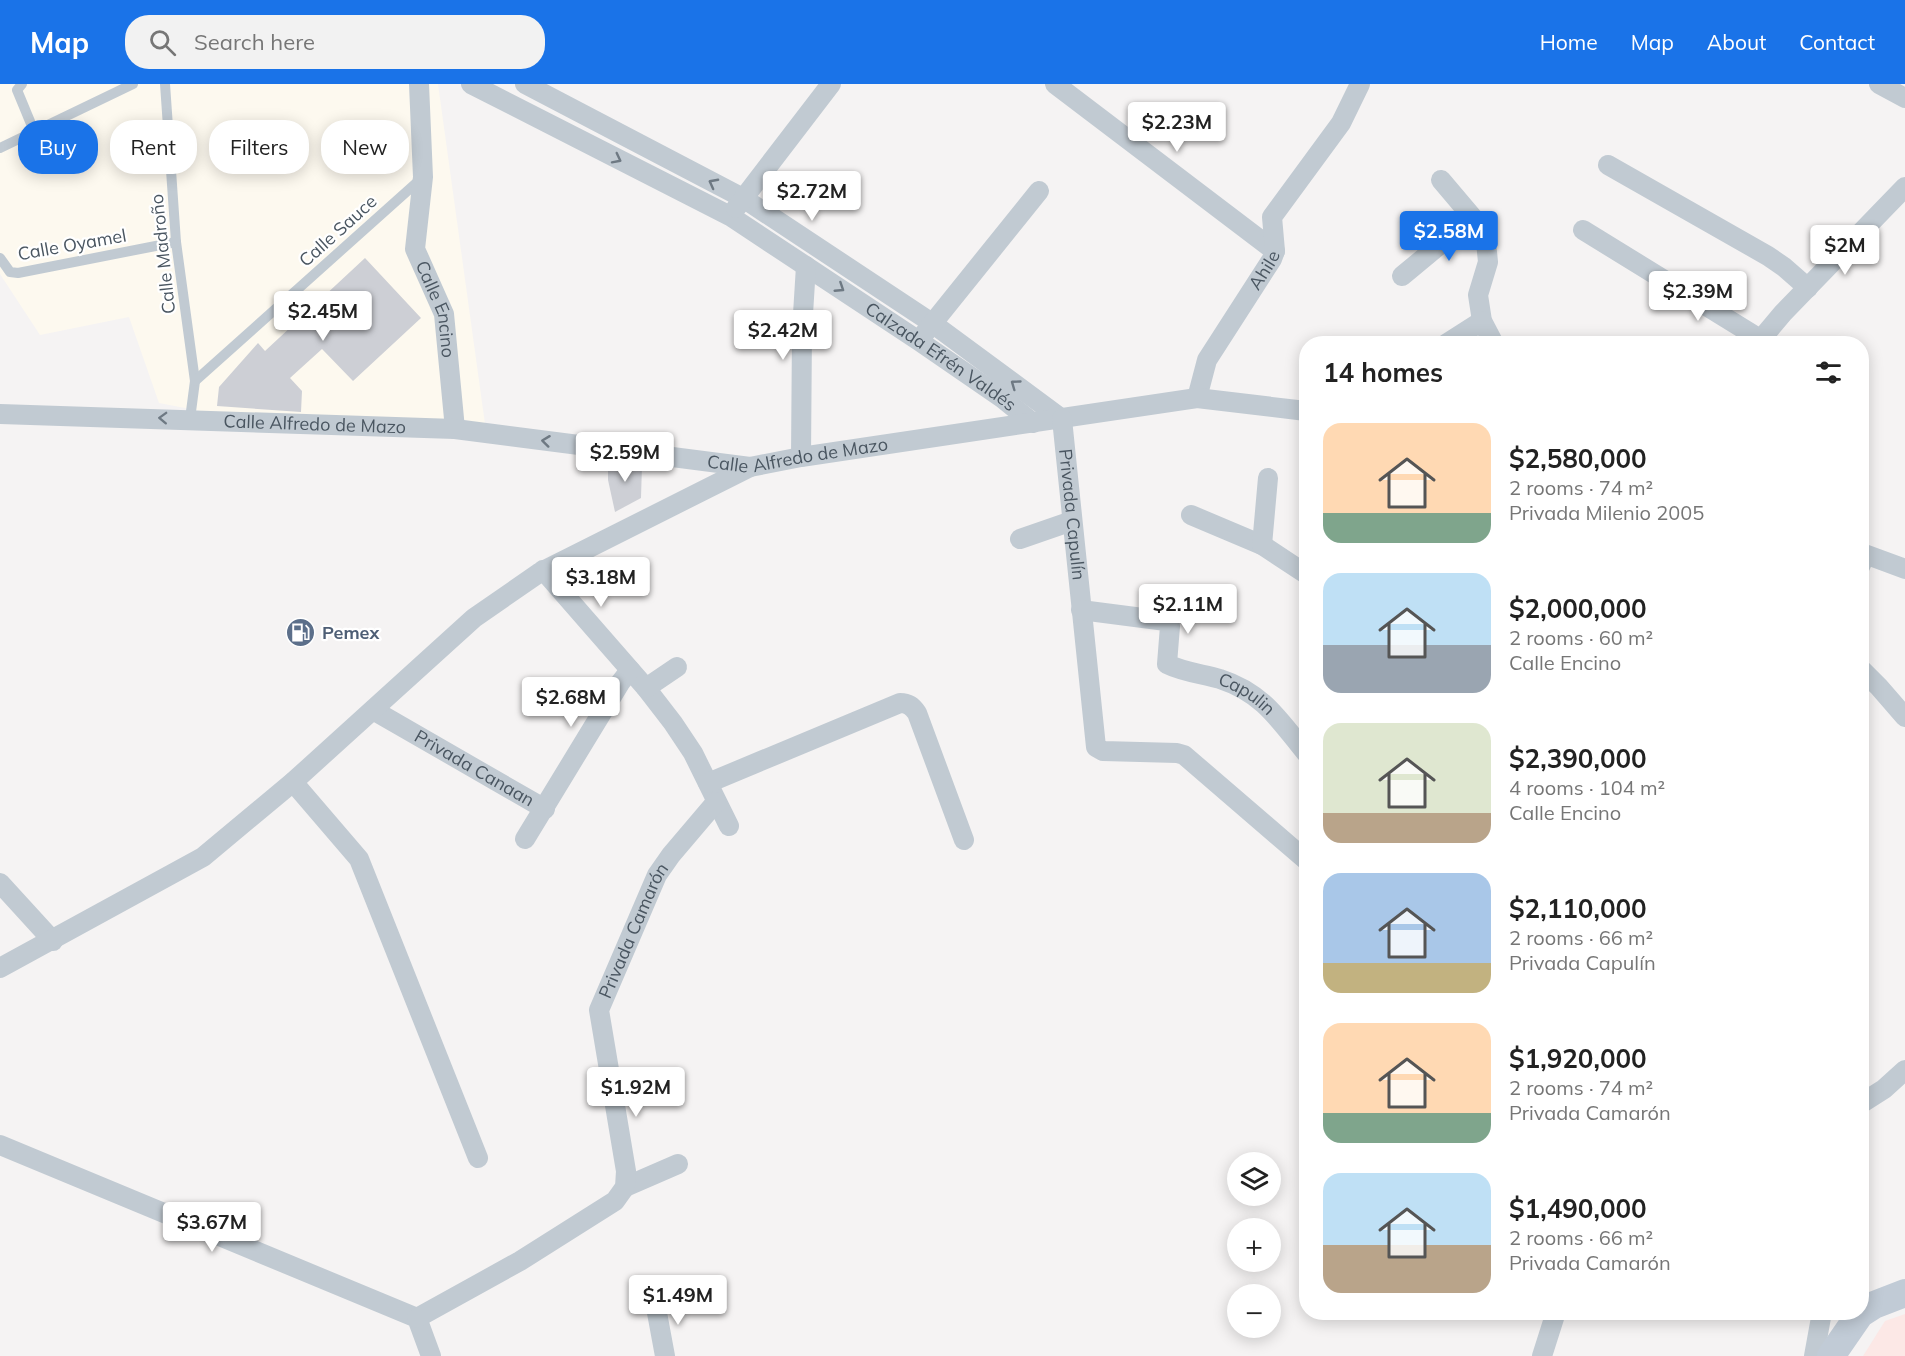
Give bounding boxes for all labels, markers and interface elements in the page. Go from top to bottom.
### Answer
search box [125,15,545,69]
text: Map [30,25,89,60]
icon: search [146,26,179,59]
text: Search here [194,28,315,56]
text: Home [1540,29,1598,55]
text: Map [1631,29,1674,55]
text: About [1707,29,1766,55]
text: Contact [1799,29,1875,55]
pin: $2.23M [1128,102,1226,153]
text: $2.23M [1142,109,1212,134]
chip: Buy [18,120,98,174]
chip: Rent [110,120,197,174]
chip: Filters [209,120,309,174]
chip: New [321,120,409,174]
one-way arrow [610,152,621,163]
pin: $2.72M [763,171,861,222]
text: $2.72M [777,178,847,203]
one-way arrow [709,179,720,190]
street label: Calle Sauce [294,190,381,272]
street label: Calle Madroño [145,193,180,315]
pin: $2.58M [1400,211,1498,262]
text: $2.58M [1414,218,1484,243]
street label: Calle Oyamel [16,224,128,265]
pin: $2M [1816,225,1874,276]
text: $2M [1824,232,1866,257]
street label: Ahile [1243,248,1285,294]
street label: Calle Encino [411,257,460,359]
pin: $2.39M [1649,271,1747,322]
text: $2.39M [1663,278,1733,303]
one-way arrow [833,281,844,292]
pin: $2.45M [274,291,372,342]
street label: Calzada Efrén Valdés [861,297,1021,416]
text: $2.45M [288,298,358,323]
pin: $2.42M [734,310,832,361]
text: $2.42M [748,317,818,342]
text: 14 homes [1323,356,1443,389]
icon: filters [1812,356,1845,389]
one-way arrow [1011,381,1022,392]
street label: Calle Alfredo de Mazo [223,409,406,438]
one-way arrow [158,412,167,425]
pin: $2.59M [576,432,674,483]
street label: Calle Alfredo de Mazo [706,432,889,478]
one-way arrow [541,435,550,447]
text: $2.59M [590,439,660,464]
text: $2,580,000 [1509,442,1647,475]
icon: home [1371,447,1443,519]
street label: Privada Capulín [1054,448,1091,581]
text: 2 rooms · 74 m² [1509,475,1653,500]
text: Privada Milenio 2005 [1509,500,1704,525]
pin: $3.18M [552,557,650,608]
text: $3.18M [566,564,636,589]
pin: $2.11M [1139,584,1237,635]
text: $2.11M [1153,591,1223,616]
text: $2,000,000 [1509,592,1647,625]
icon: home [1371,597,1443,669]
fuel station icon: Pemex [285,617,317,649]
place label: Pemex [322,621,380,644]
text: 2 rooms · 60 m² [1509,625,1653,650]
text: Calle Encino [1509,650,1621,675]
street label: Capulin [1215,667,1280,720]
pin: $2.68M [522,677,620,728]
text: $2.68M [536,684,606,709]
street label: Privada Canaan [411,724,539,811]
text: $2,390,000 [1509,742,1647,775]
icon: home [1371,747,1443,819]
text: 4 rooms · 104 m² [1509,775,1665,800]
text: Calle Encino [1509,800,1621,825]
street label: Privada Camarón [593,858,673,1002]
text: $2,110,000 [1509,892,1647,925]
icon: home [1371,897,1443,969]
text: 2 rooms · 66 m² [1509,925,1653,950]
text: Privada Capulín [1509,950,1656,975]
text: $1,920,000 [1509,1042,1647,1075]
icon: home [1371,1047,1443,1119]
pin: $1.92M [587,1067,685,1118]
text: $1.92M [601,1074,671,1099]
text: 2 rooms · 74 m² [1509,1075,1653,1100]
text: Privada Camarón [1509,1100,1671,1125]
map controls [1227,1152,1281,1338]
button: layers [1227,1152,1281,1206]
text: $1,490,000 [1509,1192,1647,1225]
icon: home [1371,1197,1443,1269]
pin: $3.67M [163,1202,261,1253]
text: $3.67M [177,1209,247,1234]
button: + [1227,1218,1281,1272]
text: 2 rooms · 66 m² [1509,1225,1653,1250]
text: Privada Camarón [1509,1250,1671,1275]
pin: $1.49M [629,1275,727,1326]
text: $1.49M [643,1282,713,1307]
button: − [1227,1284,1281,1338]

